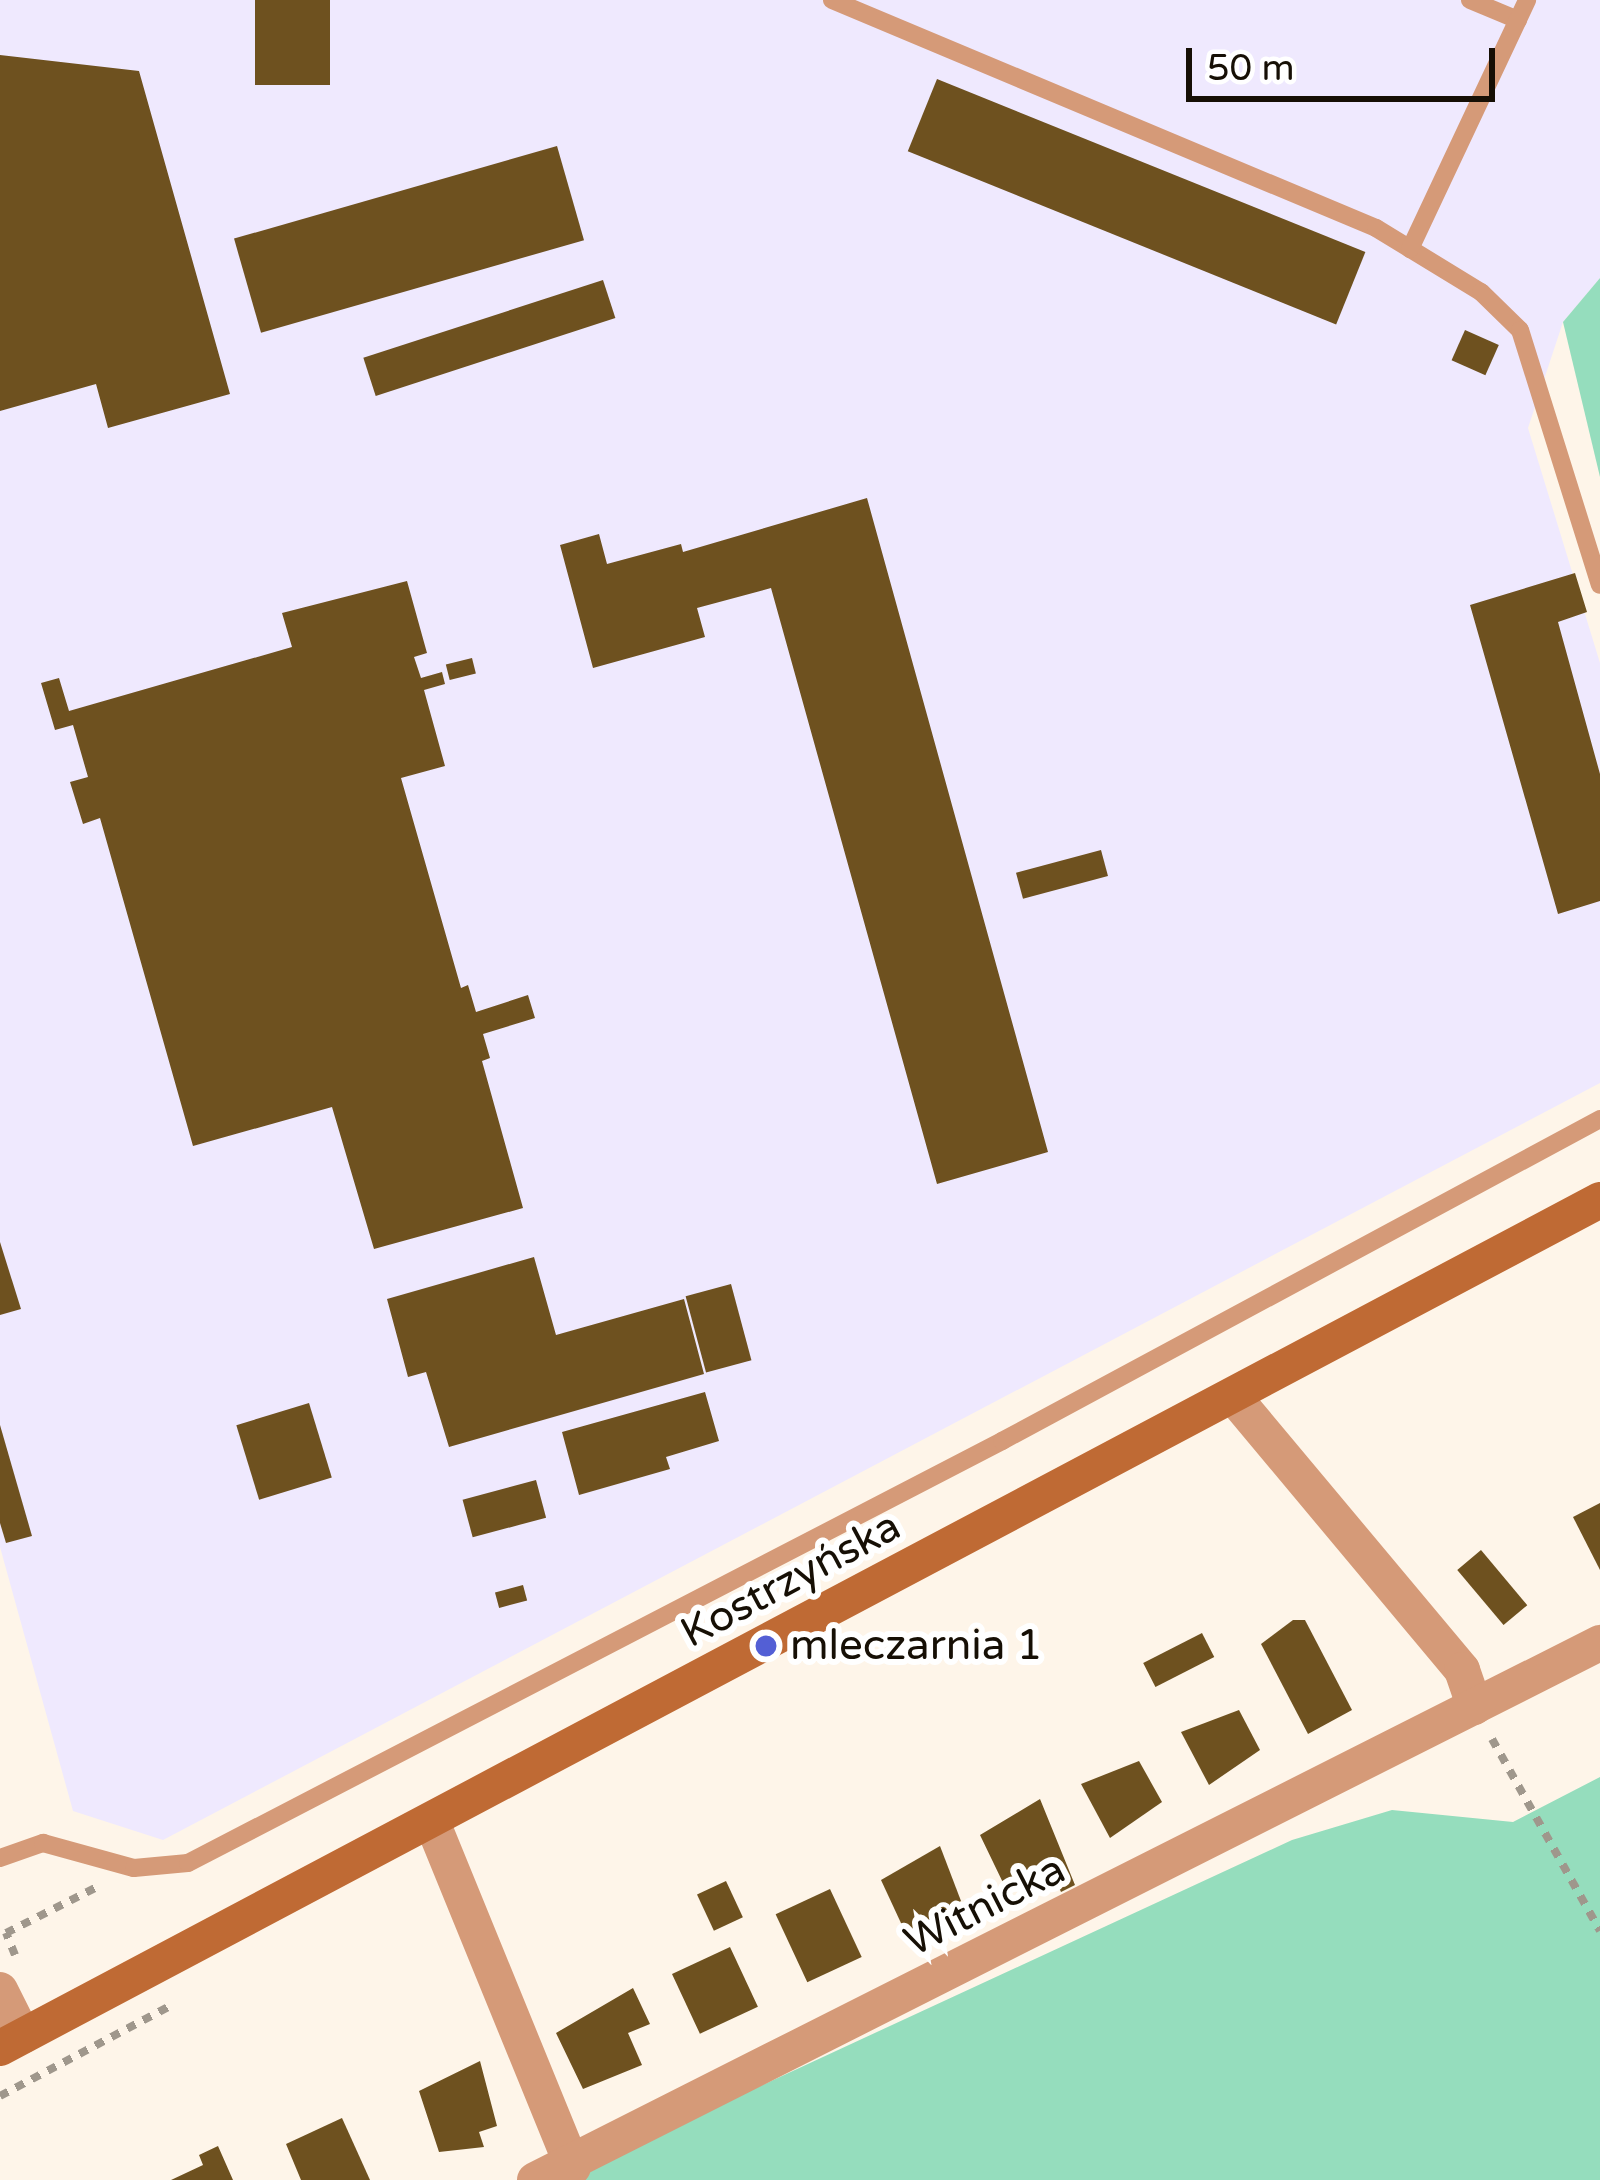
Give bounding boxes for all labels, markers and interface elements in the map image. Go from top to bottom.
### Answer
scale bar [1192,24,1501,98]
text: 50 m [1207,47,1295,90]
street label: Kostrzyńska [673,1501,909,1659]
place label: mleczarnia 1 [790,1621,1043,1671]
marker: mleczarnia 1 [753,1633,779,1659]
street label: Witnicka [896,1844,1074,1968]

